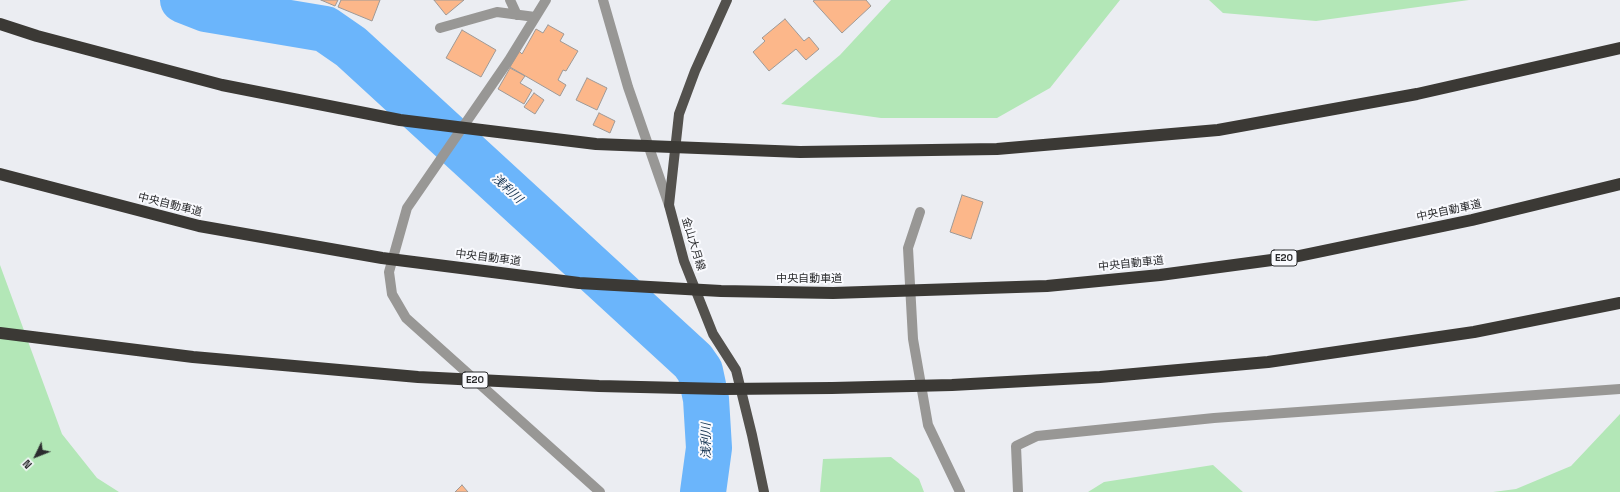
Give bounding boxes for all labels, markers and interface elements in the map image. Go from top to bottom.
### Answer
water label: 浅利川 [489,171,525,207]
street label: 中央自動車道 [136,191,204,219]
street label: 中央自動車道 [1415,198,1483,224]
street label: 金山大月線 [679,216,707,272]
street label: 中央自動車道 [454,247,522,269]
road number: E20 [1271,250,1297,266]
street label: 中央自動車道 [1097,254,1165,274]
street label: 中央自動車道 [776,272,842,286]
road number: E20 [462,372,488,388]
water label: 浅利川 [700,423,714,459]
north arrow [16,436,56,476]
text: N [20,457,35,472]

